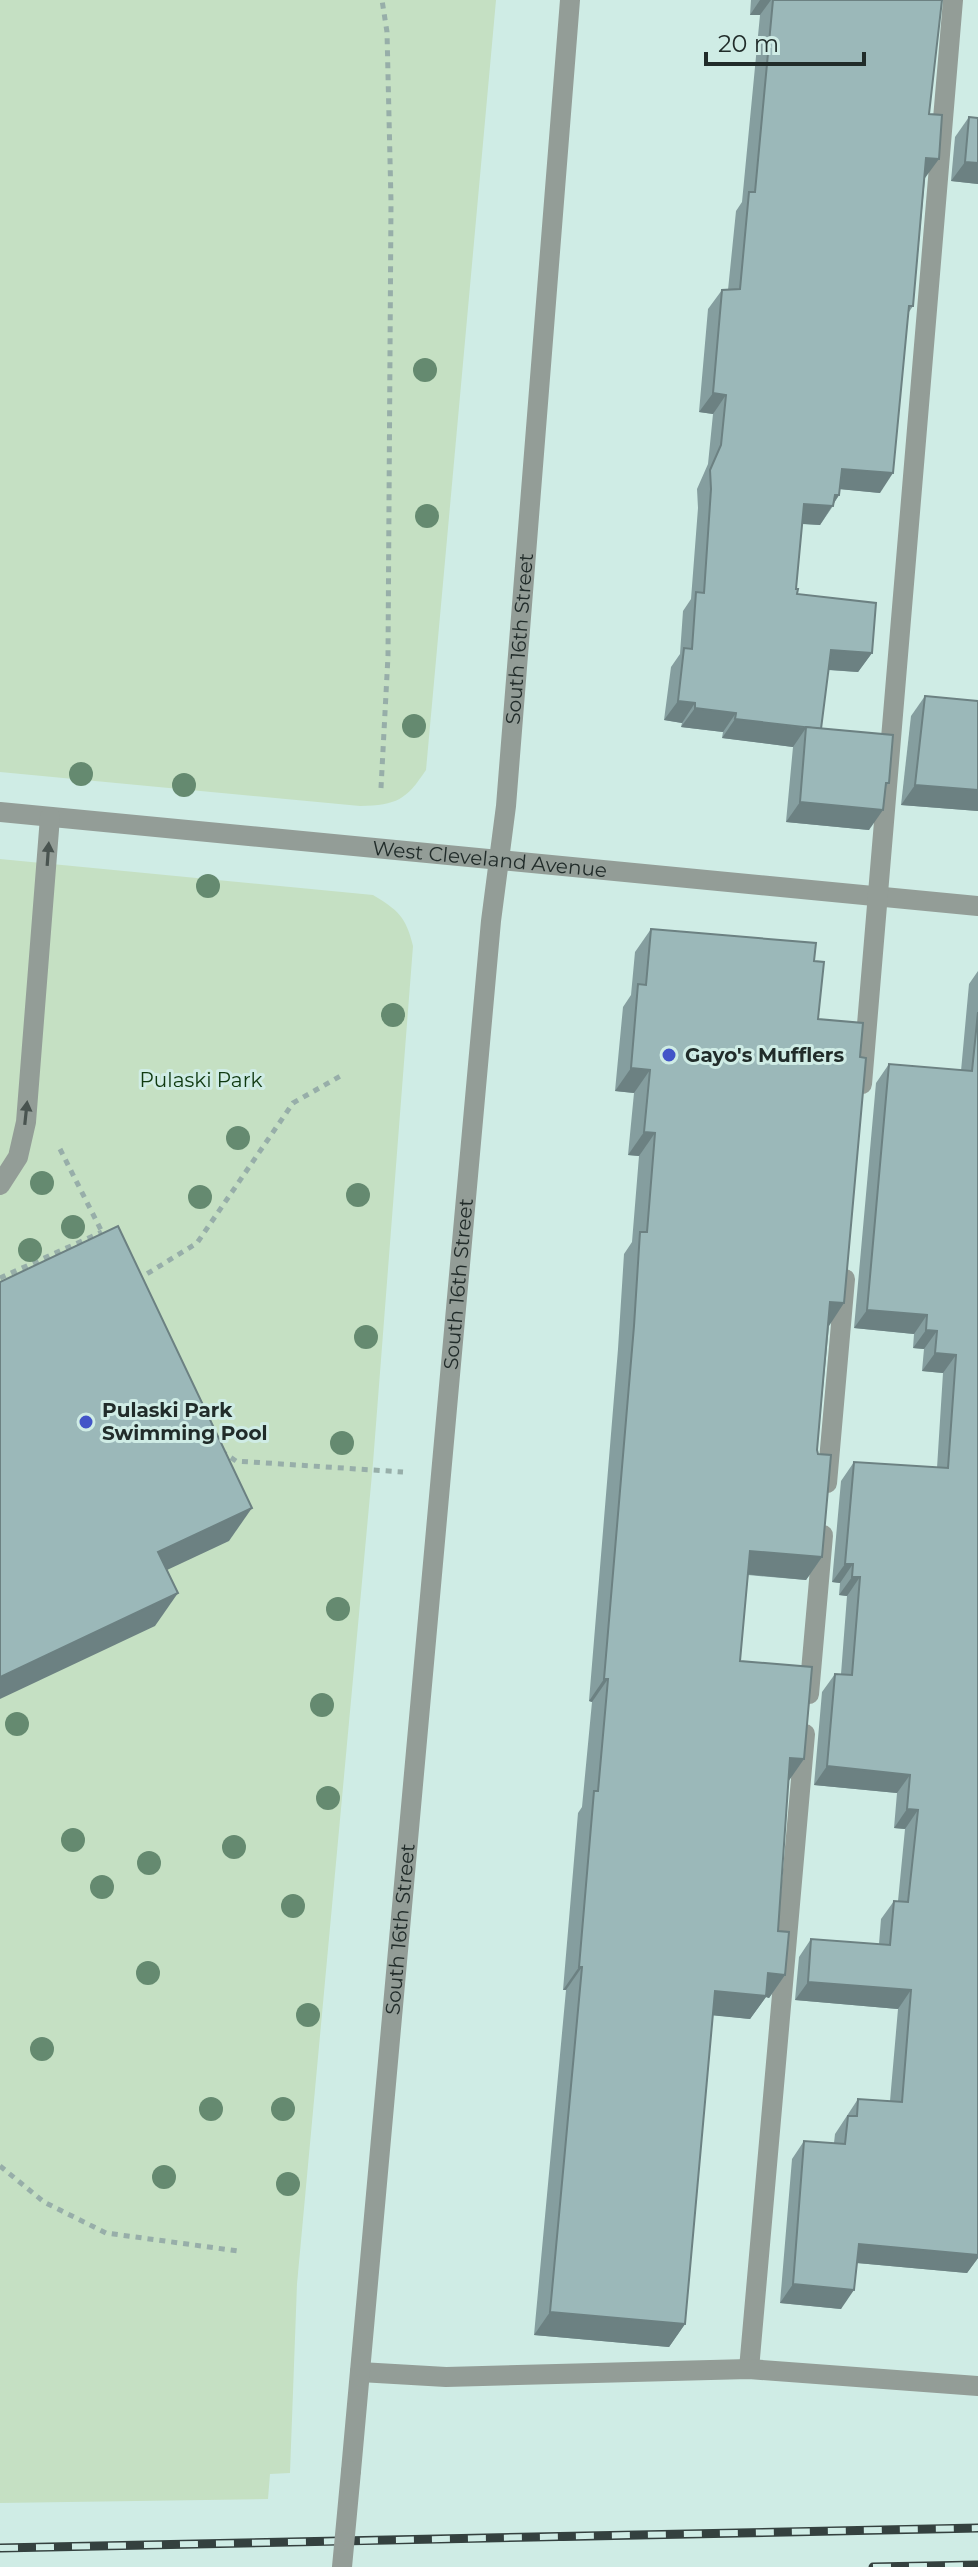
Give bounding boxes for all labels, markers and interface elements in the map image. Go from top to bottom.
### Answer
scale bar [706,16,864,66]
text: 20 m [718,29,779,58]
street label: South 16th Street [501,552,538,726]
street label: West Cleveland Avenue [371,836,608,882]
one-way arrow [42,841,55,866]
place label: Gayo's Mufflers [685,1043,844,1067]
marker: Gayo's Mufflers [660,1046,678,1064]
park label: Pulaski Park [139,1068,263,1092]
one-way arrow [20,1100,33,1125]
street label: South 16th Street [439,1197,478,1371]
place label: Pulaski Park Swimming Pool [102,1398,268,1445]
marker: Pulaski Park Swimming Pool [77,1413,95,1431]
street label: South 16th Street [380,1842,420,2016]

